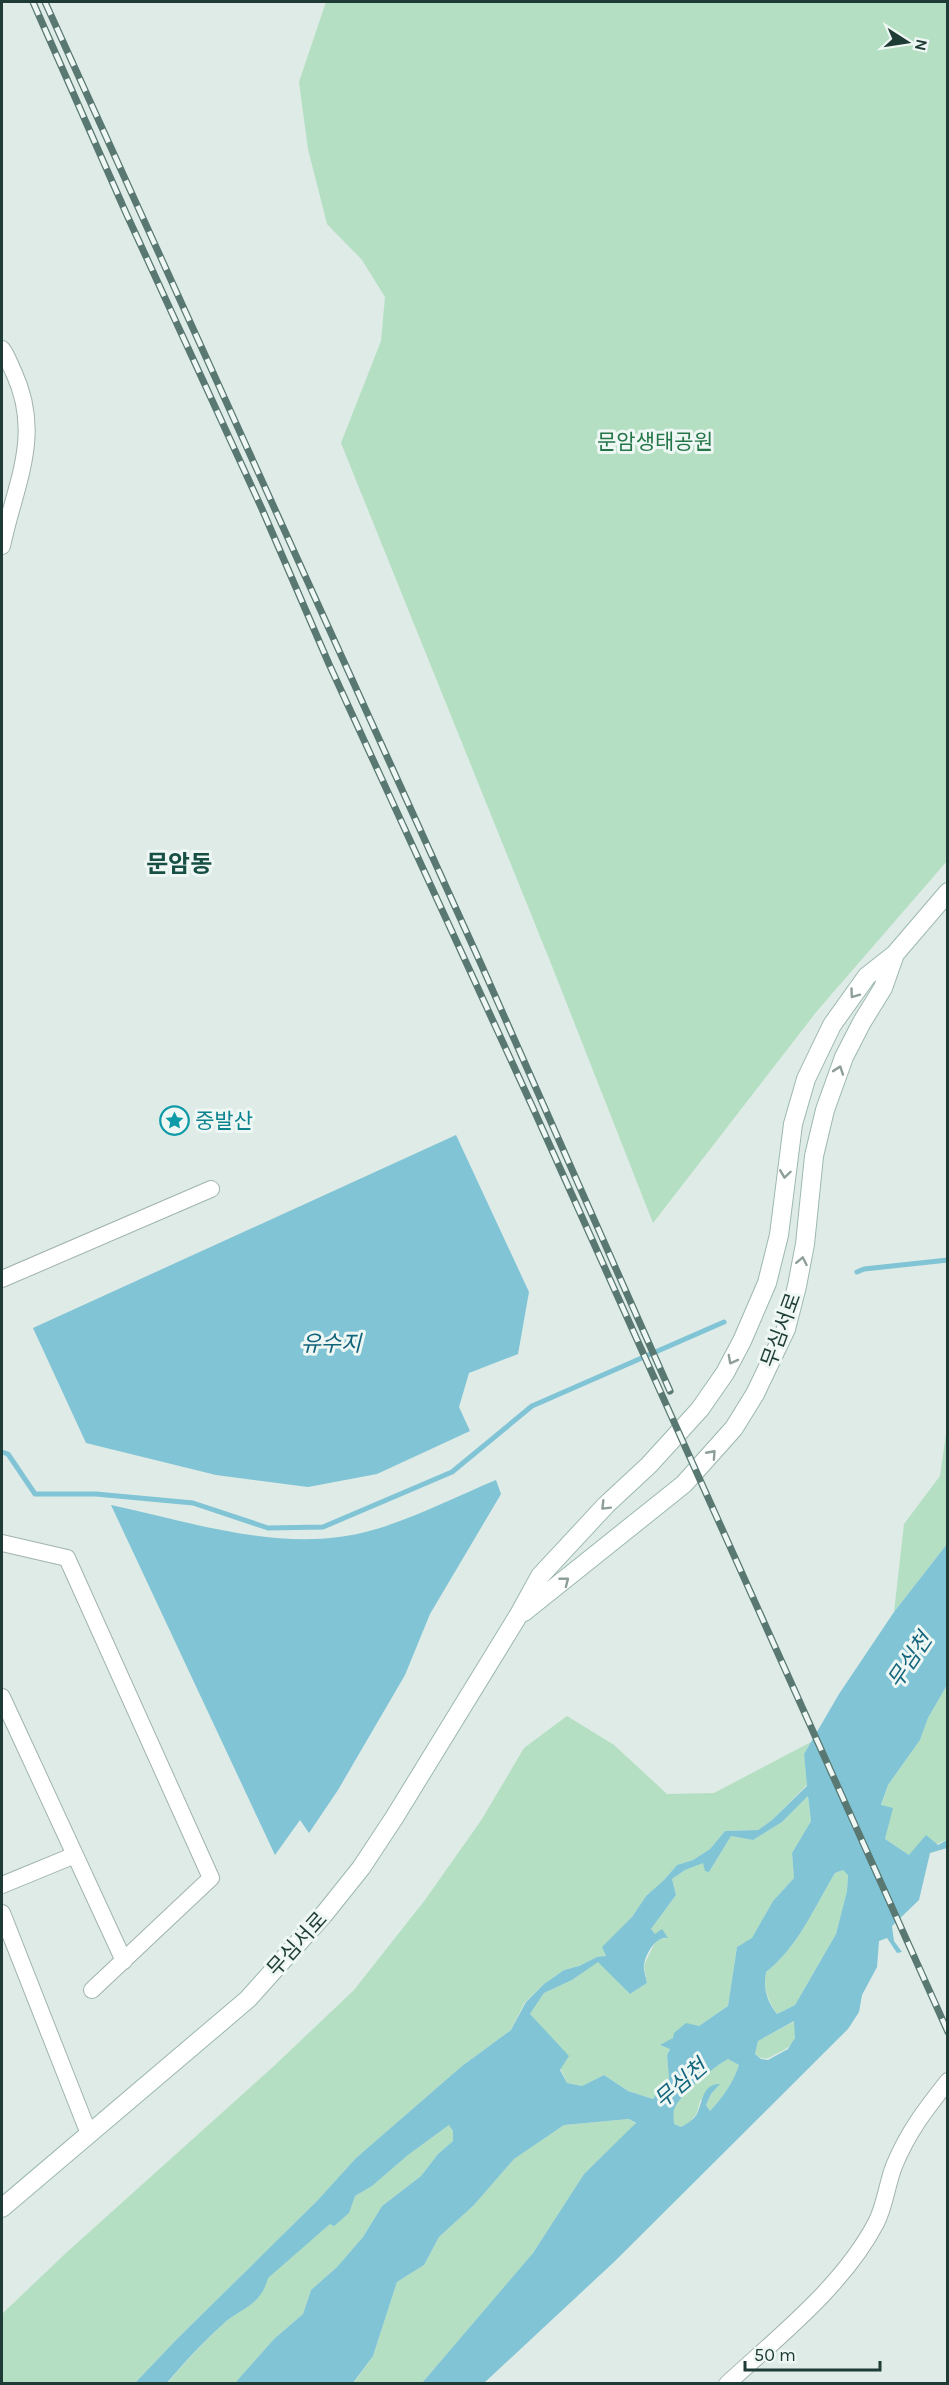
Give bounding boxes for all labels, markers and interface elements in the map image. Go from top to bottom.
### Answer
north arrow [877,12,937,72]
text: N [911,37,932,53]
park label: 문암생태공원 [597,430,713,454]
district label: 문암동 [146,850,212,878]
one-way arrow [850,988,861,999]
one-way arrow [832,1065,844,1076]
place icon: 중발산 [158,1105,190,1137]
place label: 중발산 [195,1109,253,1133]
one-way arrow [780,1169,792,1178]
one-way arrow [795,1256,808,1266]
street label: 무심서로 [757,1290,805,1370]
water label: 유수지 [301,1331,363,1357]
one-way arrow [728,1353,739,1364]
one-way arrow [705,1450,716,1460]
one-way arrow [602,1499,613,1510]
one-way arrow [558,1578,569,1589]
water label: 무심천 [882,1626,939,1693]
street label: 무심서로 [262,1907,332,1981]
water label: 무심천 [649,2052,714,2113]
scale bar [745,2334,880,2372]
text: 50 m [754,2344,796,2366]

